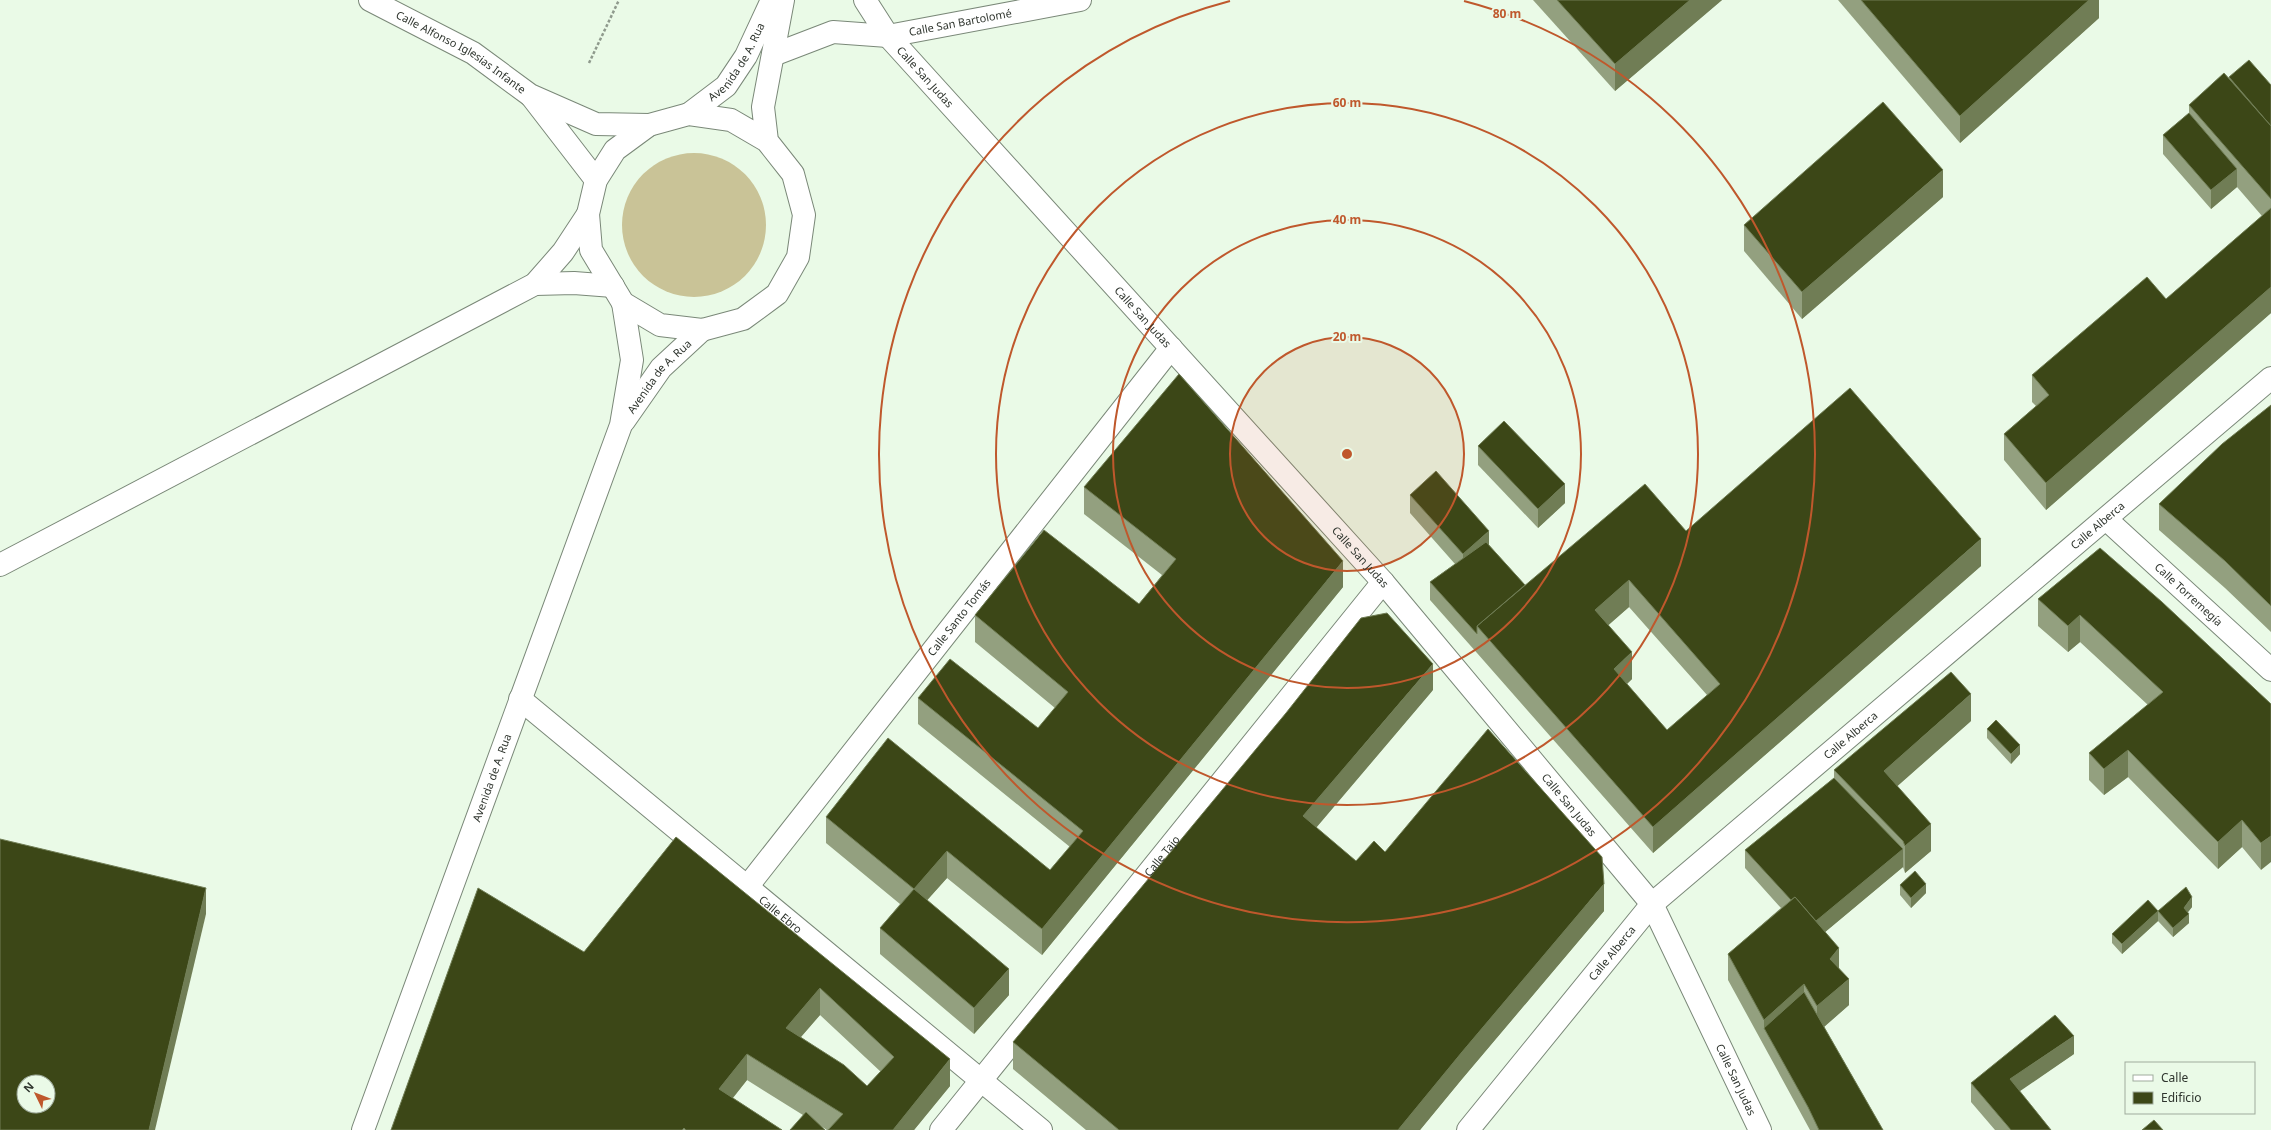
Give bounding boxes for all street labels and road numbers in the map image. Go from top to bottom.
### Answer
street label: Calle San Bartolomé [908,5,1013,39]
street label: Calle Alfonso Iglesias Infante [394,7,529,97]
street label: Avenida de A. Rua [705,20,767,104]
street label: Calle San Judas [894,43,957,110]
street label: Calle San Judas [1111,283,1175,351]
street label: Avenida de A. Rua [623,336,694,416]
street label: Calle Alberca [2067,498,2127,552]
street label: Calle San Judas [1329,523,1392,591]
street label: Calle Torremegía [2152,559,2226,629]
street label: Calle Santo Tomás [924,575,994,659]
street label: Calle Alberca [1820,708,1880,762]
street label: Avenida de A. Rua [468,731,514,824]
street label: Calle San Judas [1539,770,1600,839]
street label: Calle Tajo [1140,832,1183,879]
street label: Calle Ebro [756,892,806,937]
street label: Calle Alberca [1585,922,1638,983]
street label: Calle San Judas [1713,1041,1760,1118]

